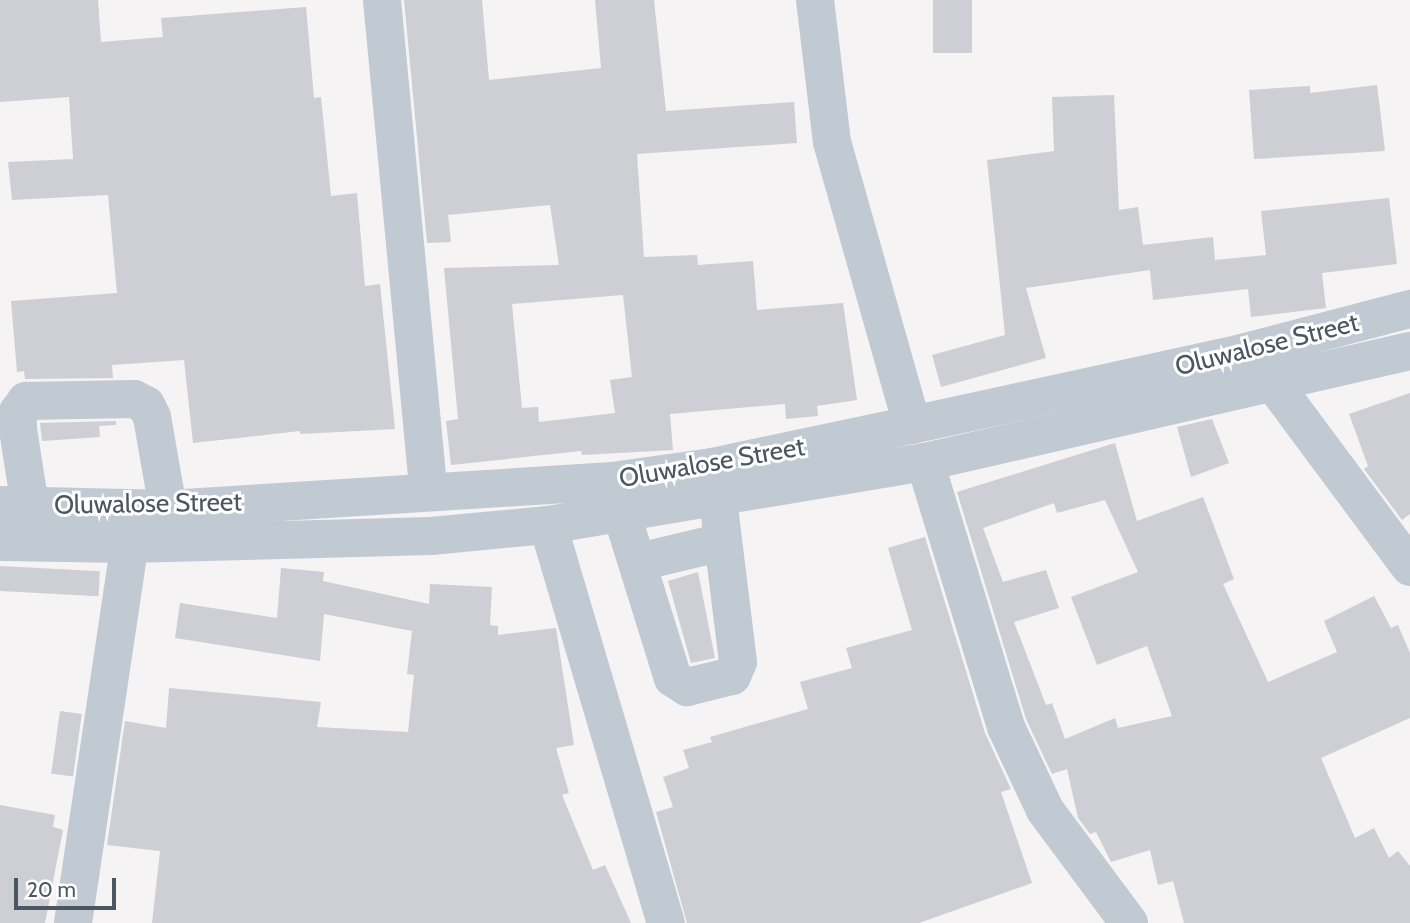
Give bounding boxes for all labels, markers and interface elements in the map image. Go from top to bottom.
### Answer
street label: Oluwalose Street [1172,307,1362,383]
street label: Oluwalose Street [617,431,807,495]
street label: Oluwalose Street [54,487,242,521]
scale bar [18,864,119,908]
text: 20 m [27,877,76,902]

